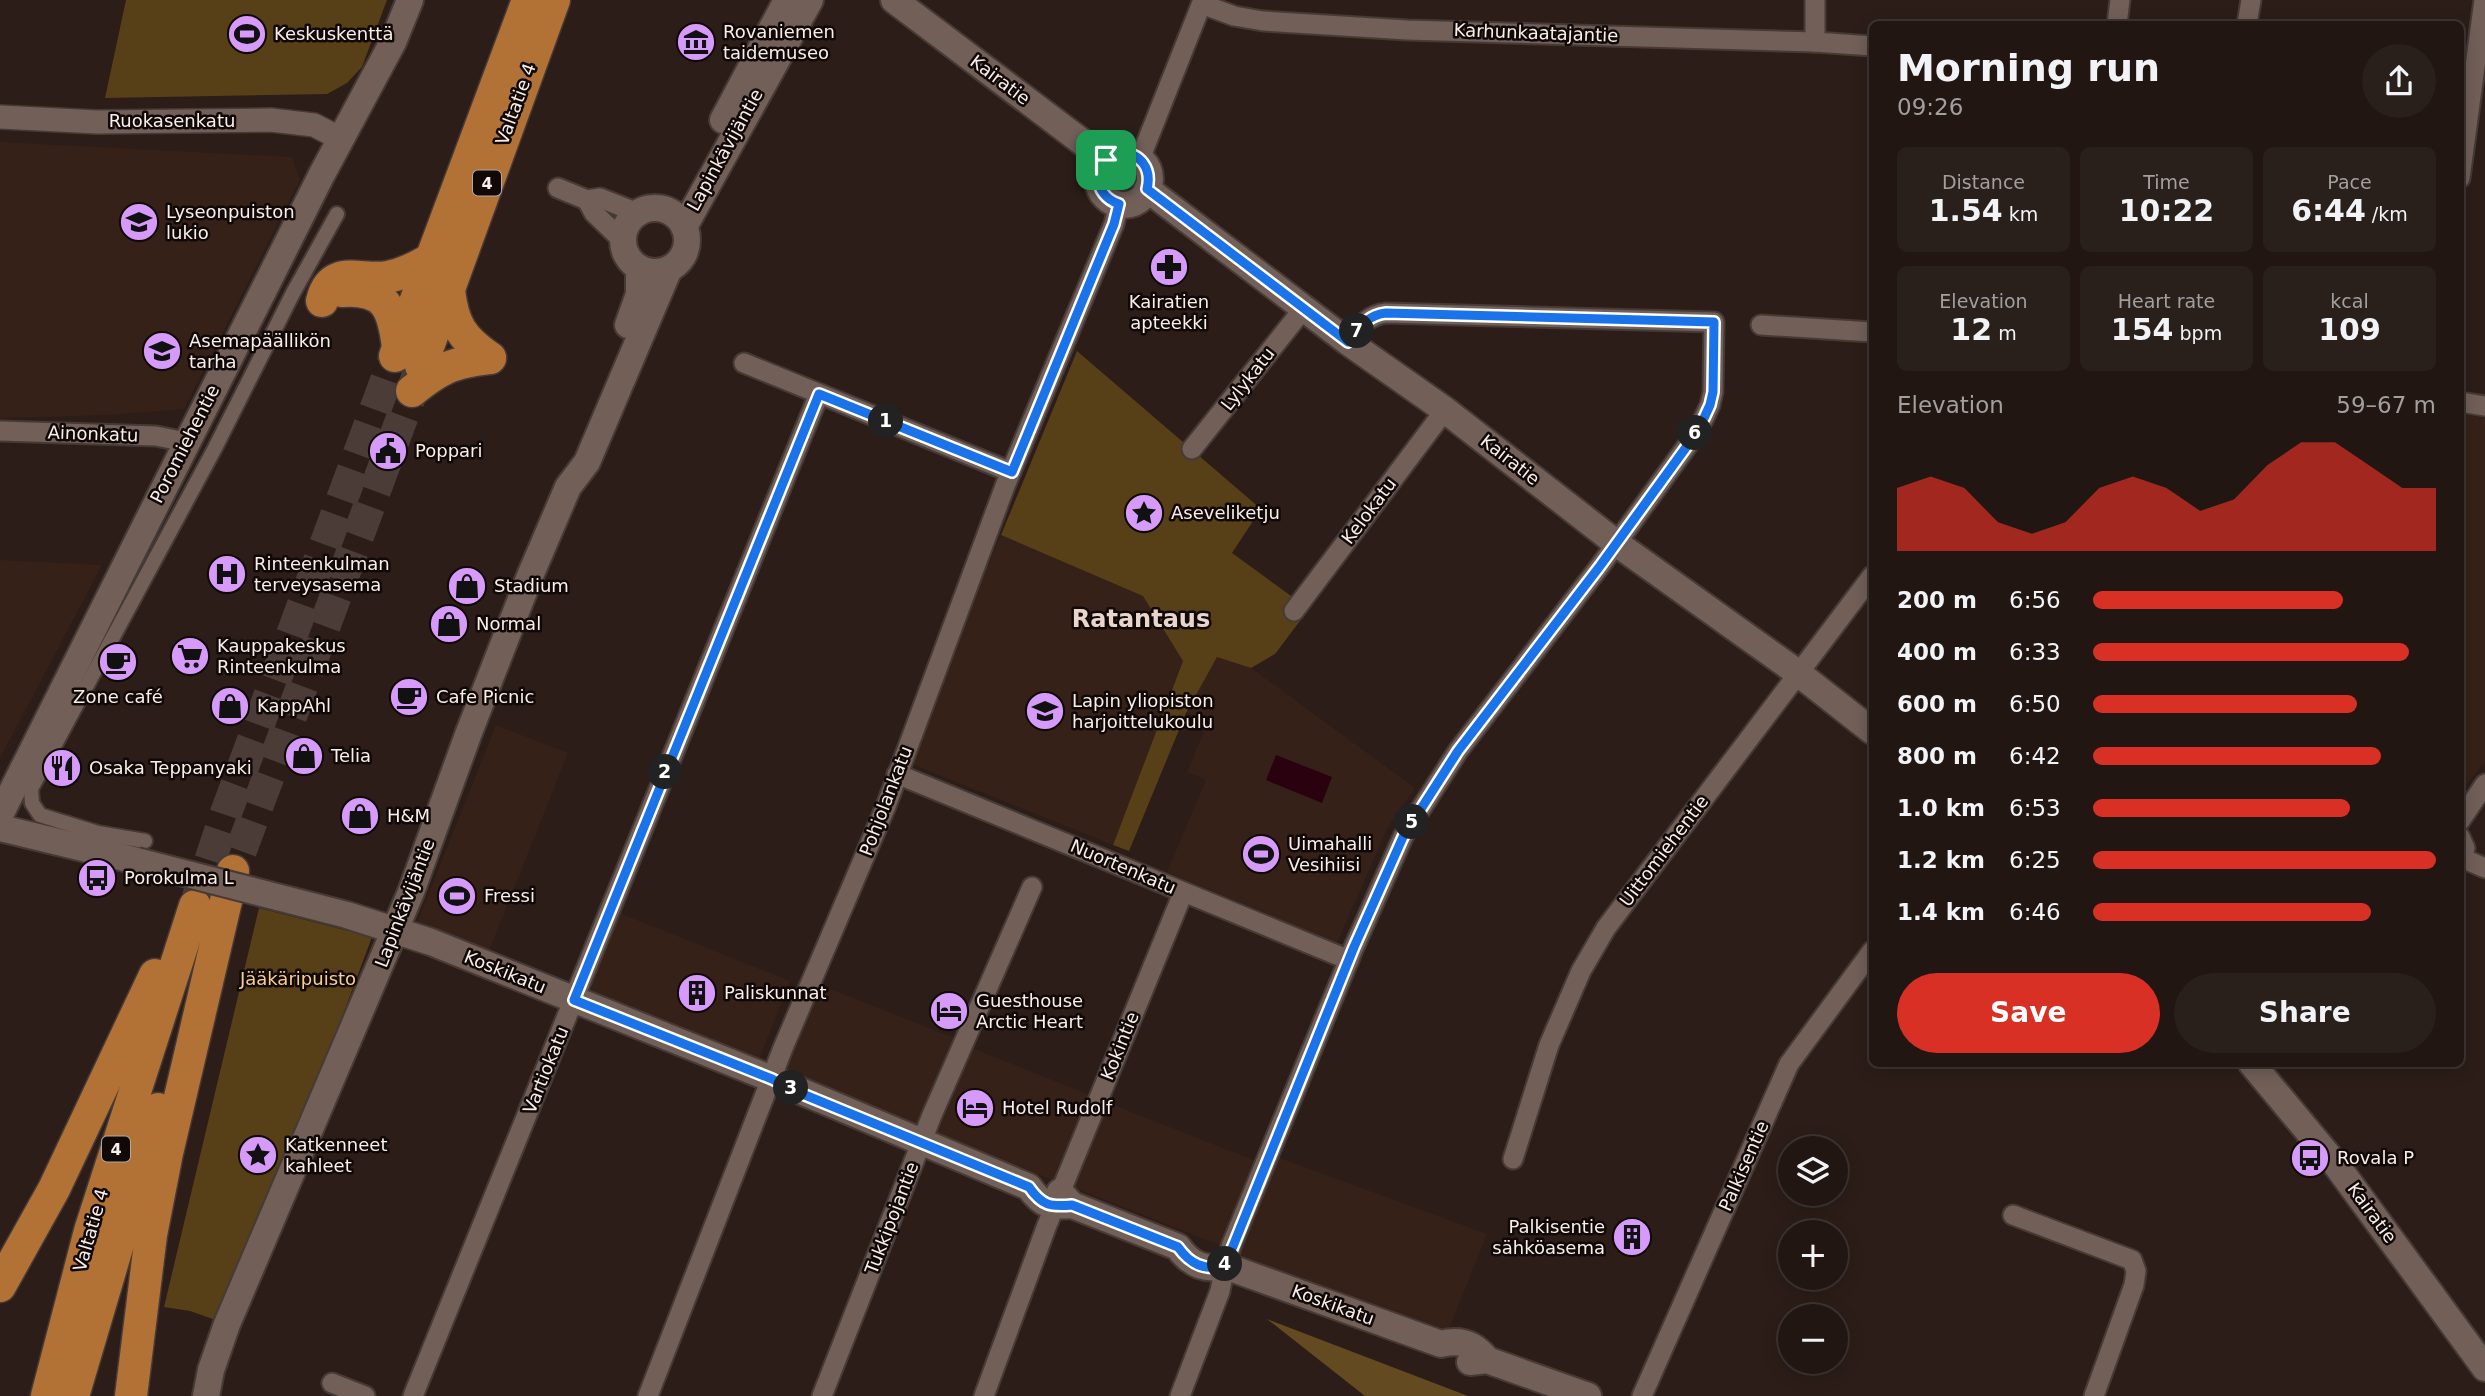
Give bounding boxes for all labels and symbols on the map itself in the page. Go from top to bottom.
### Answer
sports icon: Keskuskenttä [226,13,268,55]
street label: Karhunkaatajantie [1453,19,1619,46]
museum icon: Rovaniemen taidemuseo [675,21,717,63]
place label: Rovaniemen taidemuseo [723,21,835,63]
place label: Keskuskenttä [274,23,393,44]
street label: Kairatie [966,50,1034,109]
street label: Valtatie 4 [491,60,540,148]
street label: Lapinkävijäntie [682,85,767,214]
street label: Ruokasenkatu [109,110,235,131]
pin [1076,130,1136,190]
road number: 4 [473,170,501,196]
school or university icon: Lyseonpuiston lukio [118,201,160,243]
place label: Lyseonpuiston lukio [166,201,295,243]
pharmacy icon: Kairatien apteekki [1148,246,1190,288]
place label: Kairatien apteekki [1129,291,1209,333]
pin: 7 [1340,314,1374,348]
school or university icon: Asemapäällikön tarha [141,330,183,372]
place label: Asemapäällikön tarha [189,330,331,372]
street label: Lylykatu [1216,343,1279,414]
street label: Poromiehentie [146,381,223,506]
pin: 1 [868,404,903,438]
pin: 6 [1678,416,1712,450]
street label: Ainonkatu [47,421,139,446]
public building icon: Poppari [367,430,409,472]
street label: Kairatie [1477,430,1544,489]
place label: Poppari [415,440,483,461]
street label: Kelokatu [1337,473,1400,548]
place icon: Aseveliketju [1123,492,1165,534]
place label: Aseveliketju [1171,502,1280,523]
hospital icon: Rinteenkulman terveysasema [206,553,248,595]
place label: Rinteenkulman terveysasema [254,553,390,595]
shop icon: Stadium [446,565,488,607]
place label: Stadium [494,575,569,596]
shop icon: Normal [428,603,470,645]
district label: Ratantaus [1072,605,1210,633]
place label: Normal [476,613,541,634]
supermarket icon: Kauppakeskus Rinteenkulma [169,635,211,677]
place label: Kauppakeskus Rinteenkulma [217,635,346,677]
cafe icon: Zone café [97,641,139,683]
cafe icon: Cafe Picnic [388,676,430,718]
shop icon: KappAhl [209,685,251,727]
place label: Zone café [73,686,163,707]
place label: Cafe Picnic [436,686,534,707]
school or university icon: Lapin yliopiston harjoittelukoulu [1024,690,1066,732]
place label: Lapin yliopiston harjoittelukoulu [1072,690,1214,732]
place label: KappAhl [257,695,331,716]
shop icon: Telia [283,735,325,777]
street label: Pohjolankatu [855,743,916,859]
place label: Telia [330,745,371,766]
restaurant icon: Osaka Teppanyaki [41,747,83,789]
pin: 2 [648,754,682,790]
place label: Osaka Teppanyaki [89,757,252,778]
street label: Uittomiehentie [1615,791,1712,911]
shop icon: H&M [339,795,381,837]
pin: 5 [1394,804,1430,840]
place label: H&M [387,805,430,826]
sports icon: Uimahalli Vesihiisi [1240,833,1282,875]
place label: Uimahalli Vesihiisi [1288,833,1372,875]
street label: Lapinkävijäntie [370,835,439,970]
street label: Nuortenkatu [1067,835,1179,898]
bus stop icon: Porokulma L [76,857,118,899]
place label: Porokulma L [124,867,234,888]
sports icon: Fressi [436,875,478,917]
place label: Fressi [484,885,535,906]
street label: Koskikatu [461,946,549,997]
park label: Jääkäripuisto [239,968,356,989]
building icon: Paliskunnat [676,972,718,1014]
place label: Paliskunnat [724,982,827,1003]
hotel icon: Guesthouse Arctic Heart [928,990,970,1032]
place label: Guesthouse Arctic Heart [976,990,1083,1032]
street label: Kokintie [1096,1009,1143,1083]
street label: Vartiokatu [519,1023,573,1116]
pin: 3 [774,1070,808,1106]
hotel icon: Hotel Rudolf [954,1087,996,1129]
place label: Hotel Rudolf [1002,1097,1113,1118]
street label: Palkisentie [1714,1117,1773,1214]
place icon: Katkenneet kahleet [237,1134,279,1176]
place label: Katkenneet kahleet [285,1134,387,1176]
road number: 4 [102,1136,130,1162]
bus stop icon: Rovala P [2289,1137,2331,1179]
place label: Rovala P [2337,1147,2414,1168]
street label: Tukkipojantie [860,1159,923,1278]
street label: Kairatie [2344,1179,2401,1247]
street label: Valtatie 4 [69,1186,112,1274]
place label: Palkisentie sähköasema [1492,1216,1605,1258]
building icon: Palkisentie sähköasema [1611,1216,1653,1258]
pin: 4 [1208,1246,1242,1282]
street label: Koskikatu [1289,1280,1377,1329]

